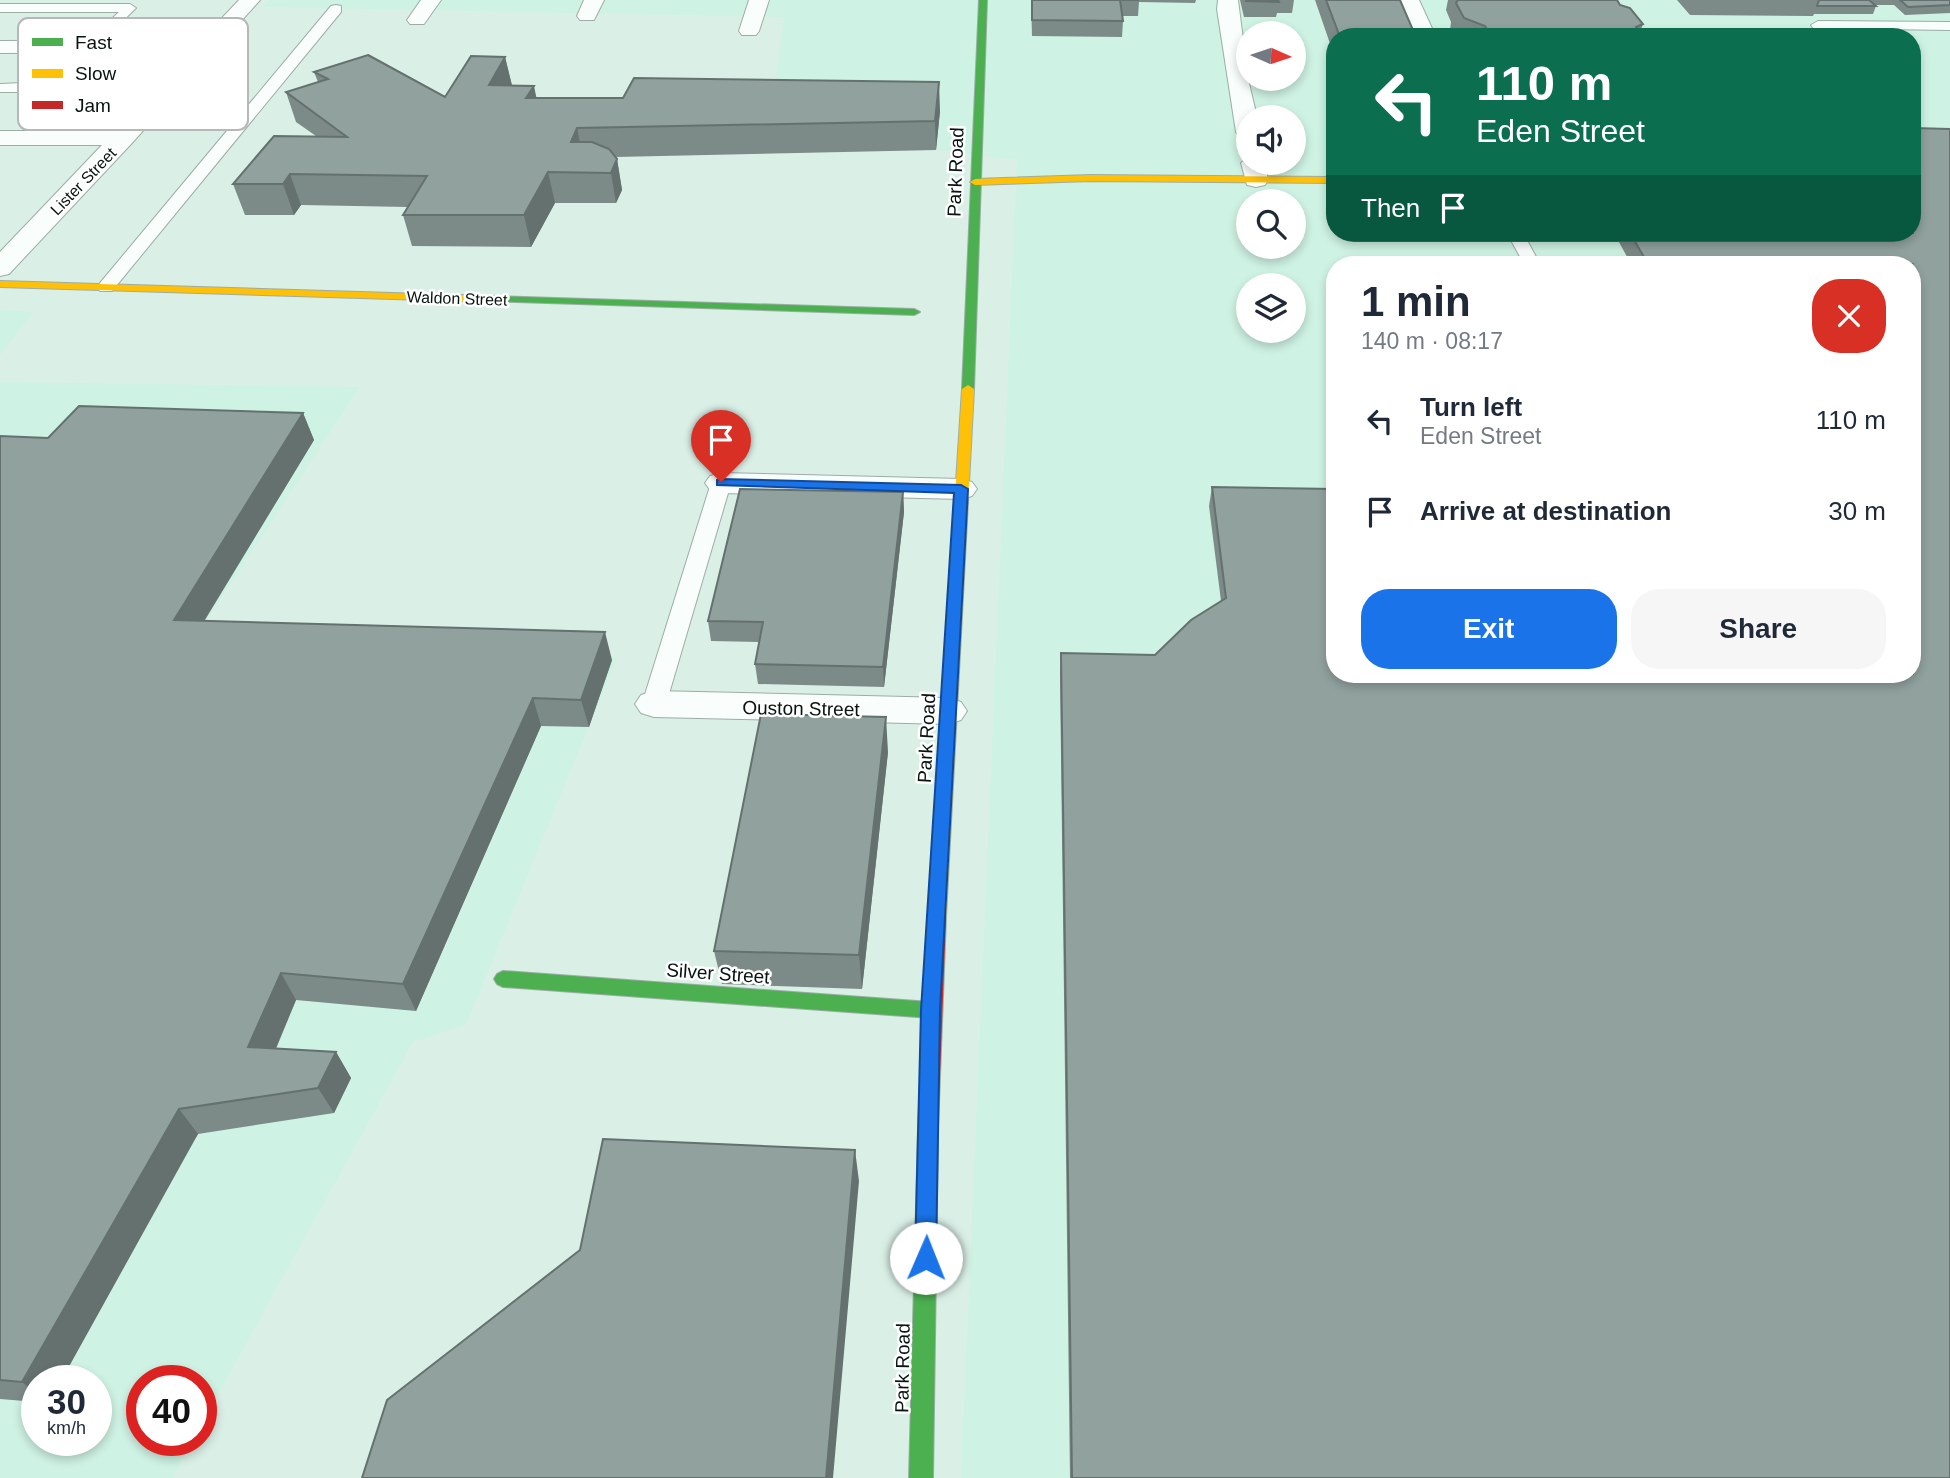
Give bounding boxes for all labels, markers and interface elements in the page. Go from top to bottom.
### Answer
legend [18,18,248,130]
north arrow [1236,21,1306,91]
map controls [1236,21,1306,343]
text: Fast [75,32,113,53]
icon: left [1361,56,1452,147]
text: 110 m [1476,56,1612,110]
text: Slow [75,63,116,84]
text: Jam [75,95,111,116]
button: sound [1236,105,1306,175]
text: Eden Street [1476,113,1645,149]
street label: Park Road [943,127,968,217]
street label: Lister Street [47,144,120,218]
button: search [1236,189,1306,259]
icon: arrive [1434,189,1472,227]
text: Then [1361,193,1420,223]
button: layers [1236,273,1306,343]
text: 1 min [1361,278,1471,325]
button: close [1812,279,1886,353]
street label: Waldon Street [406,288,508,309]
text: 140 m · 08:17 [1361,328,1503,354]
text: Turn left [1420,392,1522,422]
icon: left [1361,402,1399,440]
text: 110 m [1816,405,1886,435]
pin [691,410,751,482]
icon: arrive [702,421,740,459]
text: Eden Street [1420,423,1541,449]
icon: arrive [1361,493,1399,531]
text: Arrive at destination [1420,496,1671,526]
text: 30 m [1828,496,1886,526]
button: Exit [1361,589,1617,669]
button: Share [1631,589,1886,669]
street label: Park Road [914,693,939,783]
street label: Ouston Street [742,697,860,720]
street label: Silver Street [666,959,771,988]
position arrow [889,1221,963,1295]
street label: Park Road [891,1323,914,1413]
speed limit sign: 40 [126,1365,217,1456]
text: 30 [47,1382,86,1421]
text: km/h [47,1418,86,1438]

